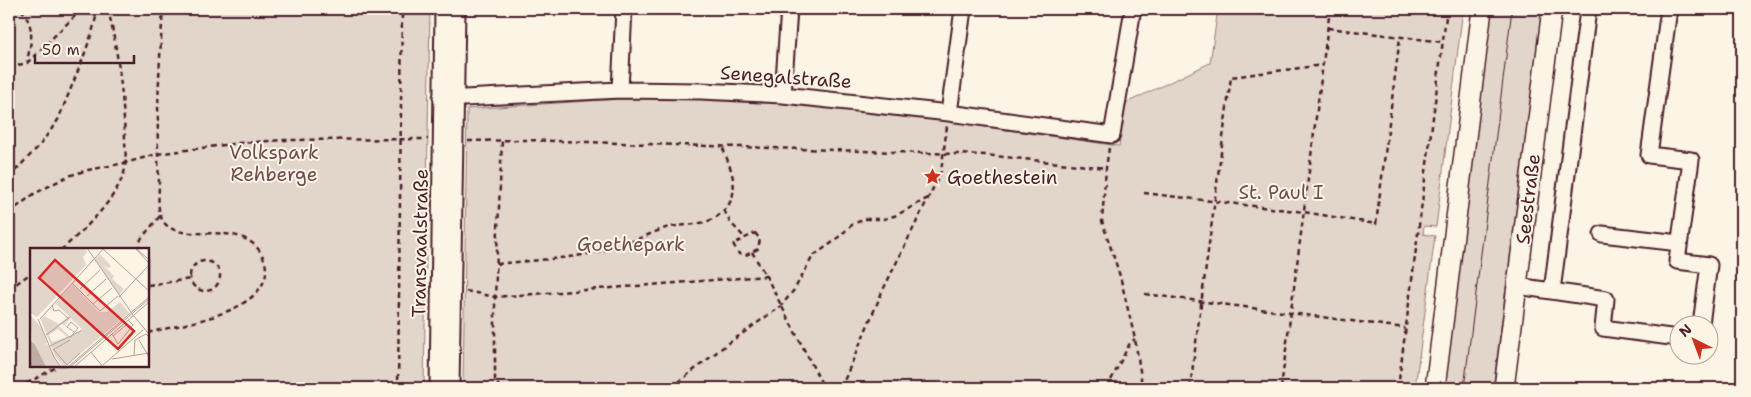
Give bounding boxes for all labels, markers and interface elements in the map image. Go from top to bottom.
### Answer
scale bar [35,32,134,64]
text: 50 m [42,40,80,60]
street label: Senegalstraße [719,60,853,94]
park label: Volkspark Rehberge [229,140,319,187]
street label: Seestraße [1510,152,1546,246]
place label: Goethestein [947,165,1057,190]
place icon: Goethestein [923,167,943,187]
street label: Transvaalstraße [406,168,434,318]
park label: St. Paul I [1238,180,1324,205]
park label: Goethepark [577,232,685,257]
inset map [30,248,149,367]
north arrow [1668,314,1718,364]
text: N [1675,320,1695,341]

